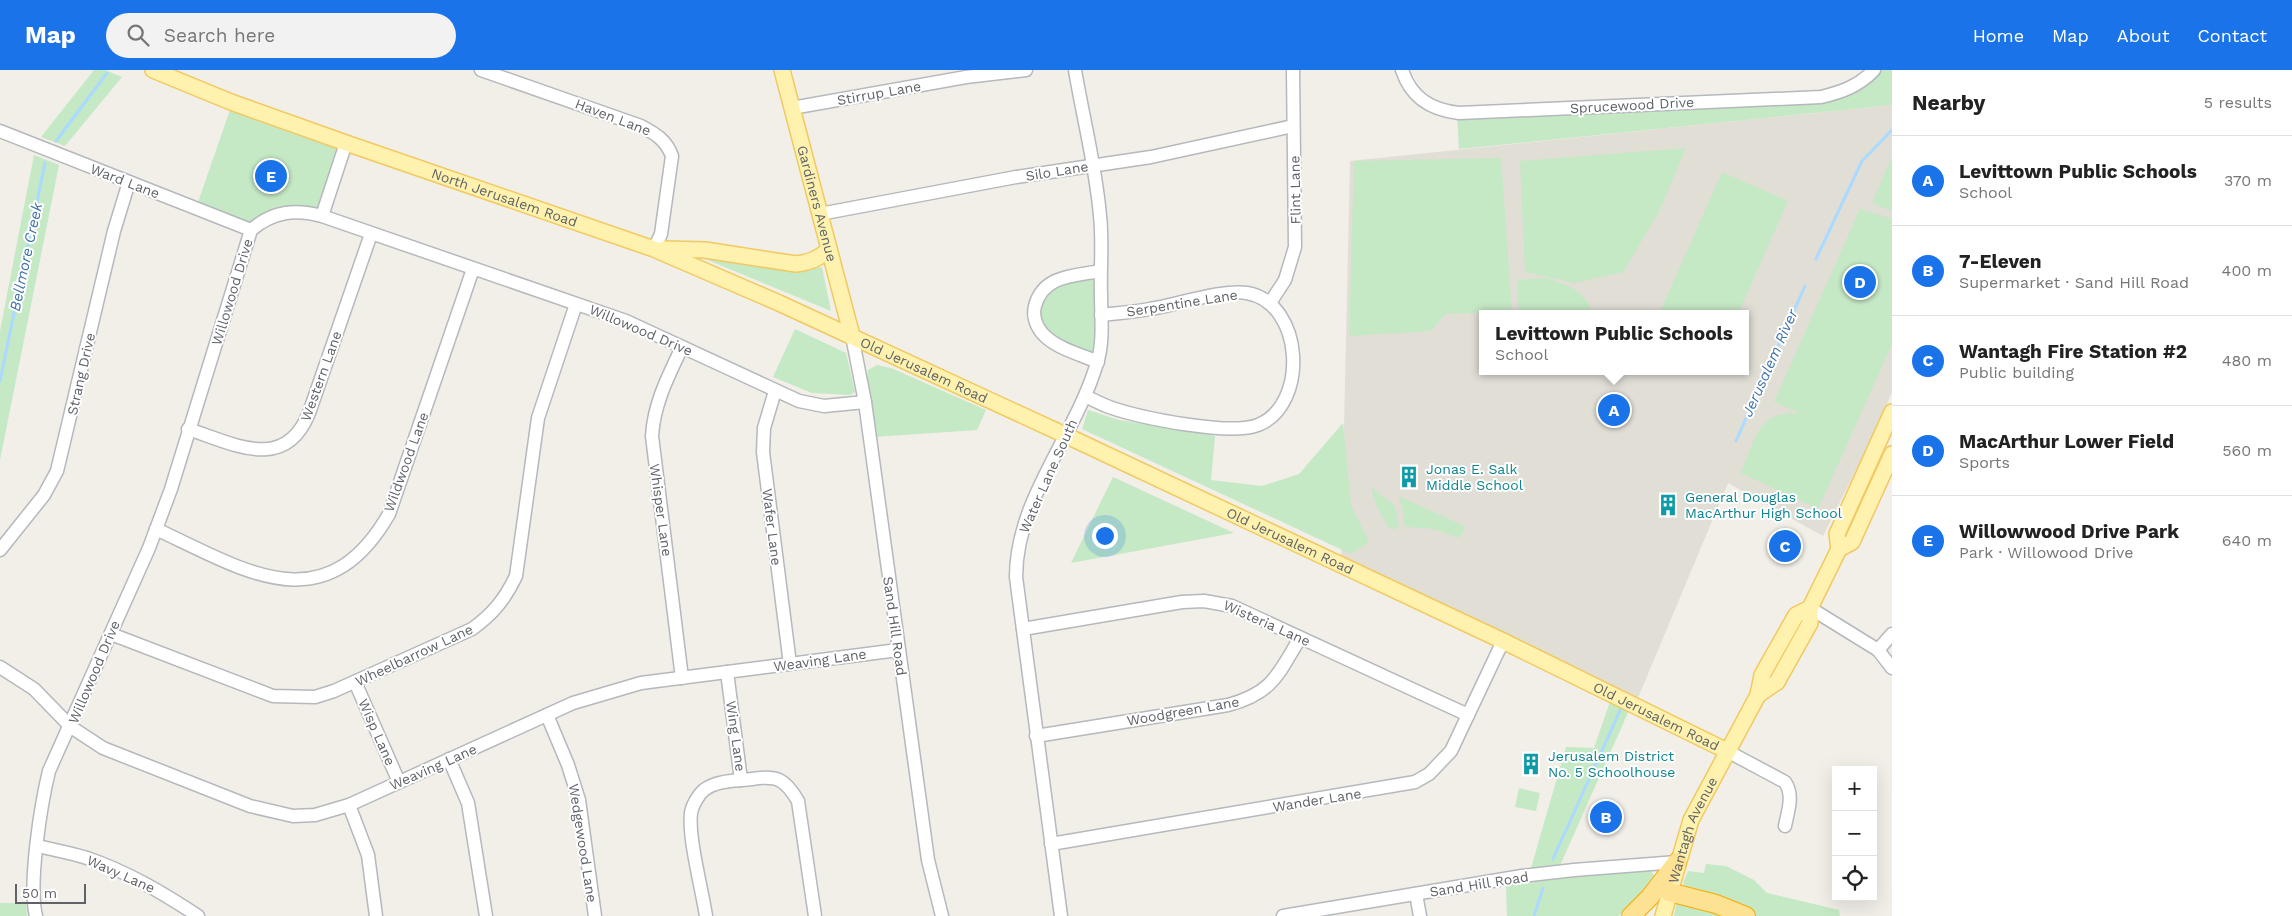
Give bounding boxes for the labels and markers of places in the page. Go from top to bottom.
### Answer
pin: E [255,157,287,195]
pin: D [1844,263,1876,301]
pin: A [1598,391,1630,429]
place label: Jonas E. Salk Middle School [1426,461,1524,493]
building icon: Jonas E. Salk Middle School [1396,464,1422,490]
place label: General Douglas MacArthur High School [1685,489,1843,521]
building icon: General Douglas MacArthur High School [1655,492,1681,518]
pin: C [1769,527,1801,565]
place label: Jerusalem District No. 5 Schoolhouse [1548,748,1675,780]
building icon: Jerusalem District No. 5 Schoolhouse [1518,751,1544,777]
pin: B [1590,798,1622,836]

